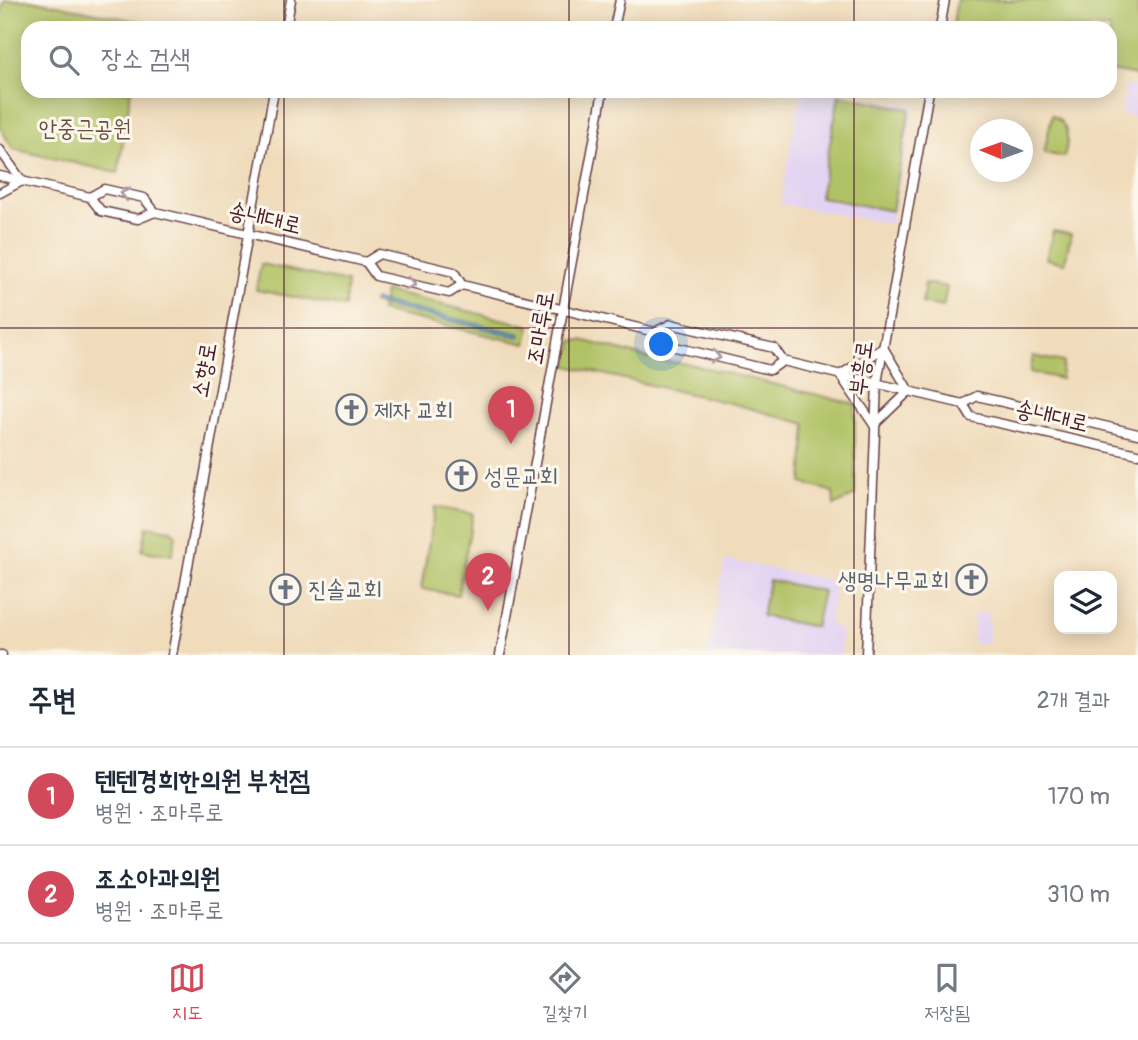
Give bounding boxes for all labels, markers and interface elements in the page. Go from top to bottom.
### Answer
search box [21,21,1117,98]
icon: search [45,41,83,79]
text: 장소 검색 [101,43,190,75]
park label: 안중근공원 [39,114,131,143]
north arrow [970,119,1033,182]
one-way arrow [119,188,131,202]
street label: 송내대로 [226,196,304,240]
one-way arrow [405,276,417,291]
street label: 조마루로 [519,289,561,367]
your location [644,327,678,361]
street label: 부흥로 [843,338,879,398]
street label: 소향로 [185,340,223,400]
one-way arrow [710,349,722,363]
pin: 1 [488,386,534,444]
church icon: 제자 교회 [334,393,368,427]
street label: 송내대로 [1013,394,1091,438]
place label: 제자 교회 [374,396,453,425]
church icon: 성문교회 [444,459,478,493]
place label: 성문교회 [484,462,558,491]
pin: 2 [465,553,511,611]
church icon: 생명나무교회 [955,563,989,597]
place label: 생명나무교회 [838,566,949,595]
map controls [1054,571,1117,634]
button: layers [1054,571,1117,634]
church icon: 진솔교회 [268,572,302,606]
place label: 진솔교회 [308,575,382,604]
text: 주변 [28,682,76,719]
text: 2개 결과 [1037,686,1110,715]
text: 텐텐경희한의원 부천점 [95,765,310,797]
text: 1 [47,782,56,811]
text: 170 m [1048,782,1110,811]
text: 병원 · 조마루로 [95,798,223,827]
text: 조소아과의원 [95,863,221,895]
text: 2 [45,880,57,909]
text: 310 m [1047,880,1110,909]
text: 병원 · 조마루로 [95,896,223,925]
tab: 지도 [168,959,206,1026]
tab: 길찾기 [542,959,588,1026]
tab: 저장됨 [924,959,970,1026]

